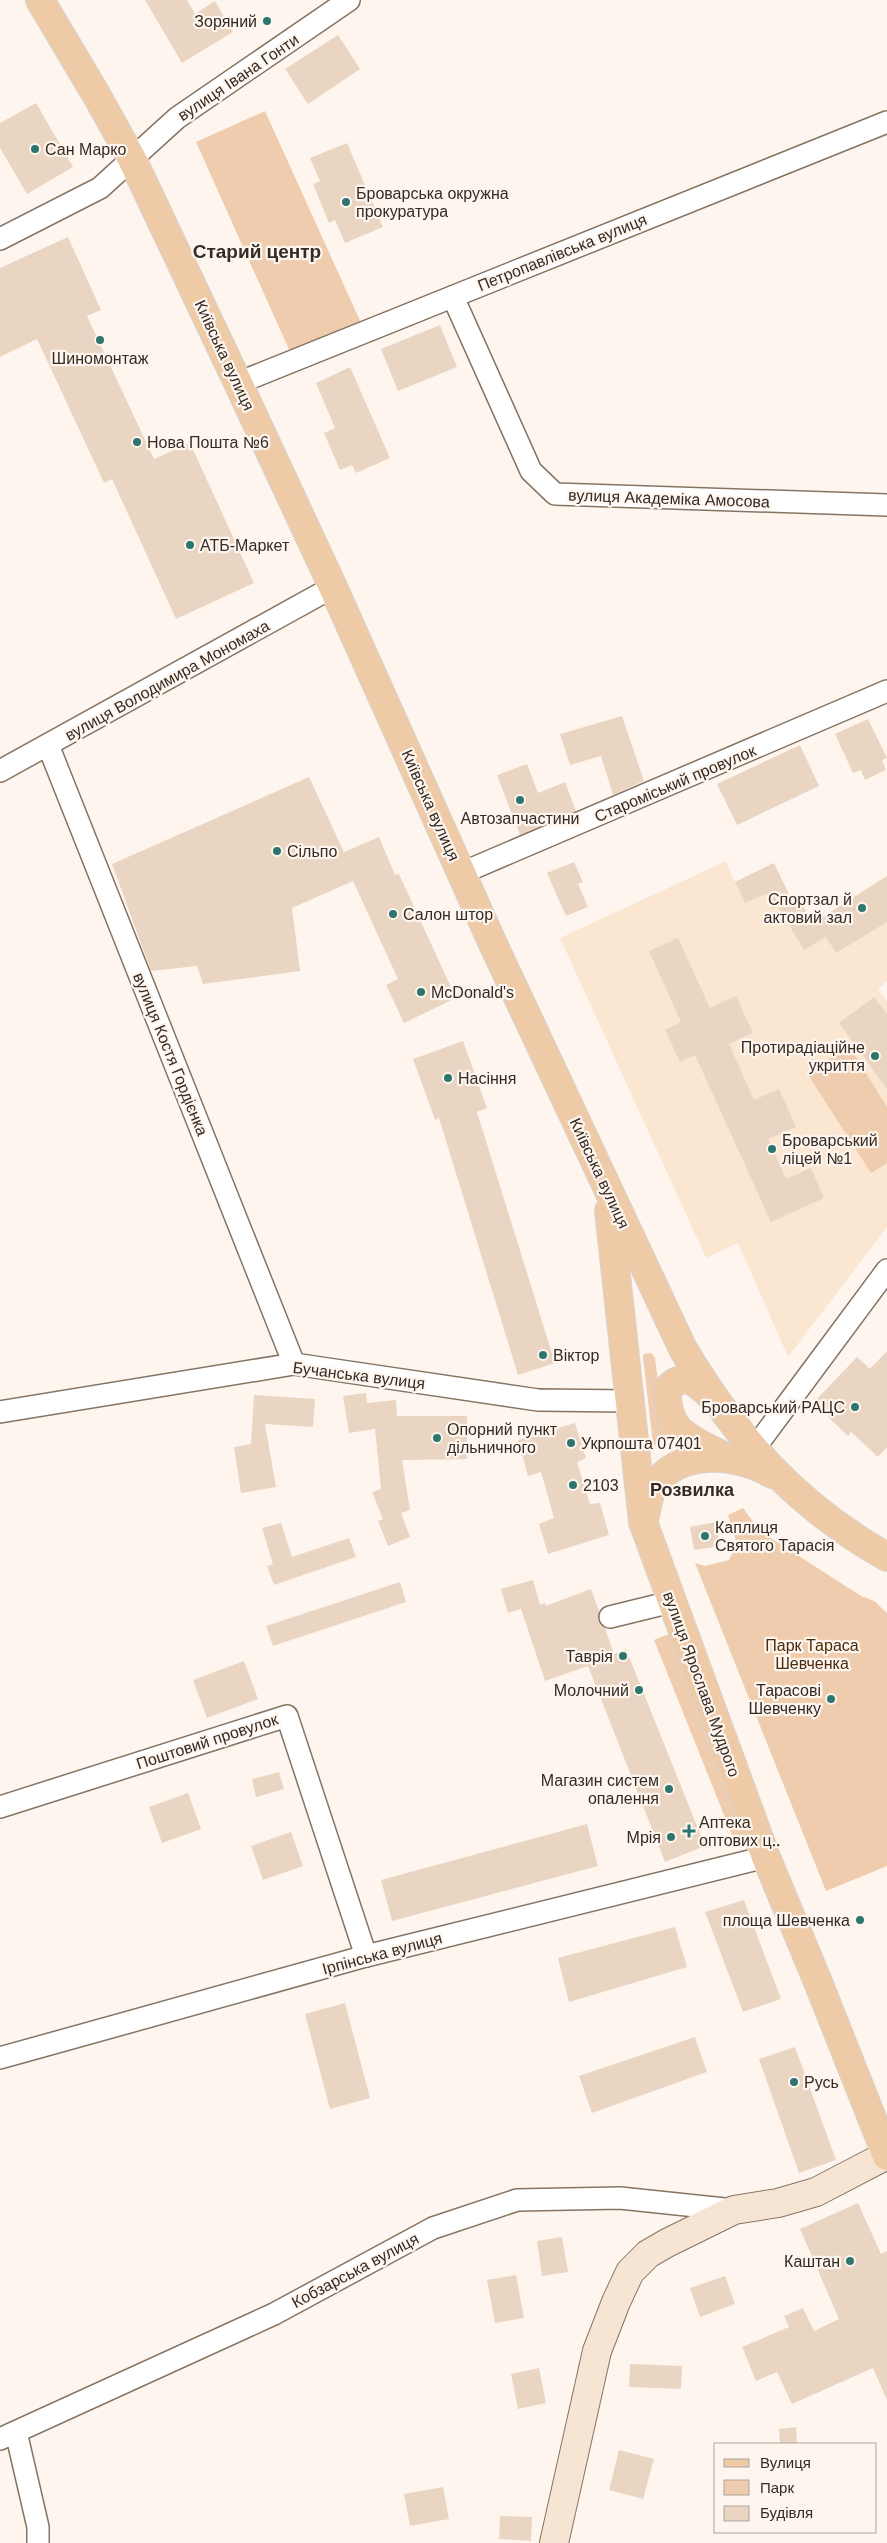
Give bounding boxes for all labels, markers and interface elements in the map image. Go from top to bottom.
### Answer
place label: Зоряний [194,13,257,30]
marker: Зоряний [261,15,273,27]
street label: вулиця Івана Гонти [175,31,302,124]
place label: Сан Марко [45,141,126,158]
marker: Сан Марко [29,143,41,155]
place label: Броварська окружна прокуратура [356,185,509,220]
marker: Броварська окружна прокуратура [340,196,352,208]
street label: Петропавлівська вулиця [475,211,649,294]
district label: Старий центр [193,241,321,262]
street label: Київська вулиця [191,297,258,413]
marker: Шиномонтаж [94,334,106,346]
place label: Шиномонтаж [52,350,149,367]
place label: Нова Пошта №6 [147,434,269,451]
marker: Нова Пошта №6 [131,436,143,448]
street label: вулиця Академіка Амосова [568,486,770,511]
place label: АТБ-Маркет [200,537,290,554]
marker: АТБ-Маркет [184,539,196,551]
street label: вулиця Володимира Мономаха [62,617,272,744]
street label: Староміський провулок [592,741,759,825]
street label: Київська вулиця [398,747,463,863]
marker: Автозапчастини [514,794,526,806]
place label: Автозапчастини [461,810,579,827]
place label: Сільпо [287,843,337,860]
marker: Сільпо [271,845,283,857]
place label: Спортзал й актовий зал [763,891,852,926]
marker: Спортзал й актовий зал [856,902,868,914]
place label: Салон штор [403,906,493,923]
marker: Салон штор [387,908,399,920]
street label: вулиця Костя Гордієнка [130,970,211,1138]
place label: McDonald's [431,984,514,1001]
marker: McDonald's [415,986,427,998]
place label: Протирадіаційне укриття [741,1039,865,1074]
marker: Протирадіаційне укриття [869,1050,881,1062]
place label: Насіння [458,1070,516,1087]
marker: Насіння [442,1072,454,1084]
street label: Київська вулиця [566,1115,633,1231]
place label: Броварський ліцей №1 [782,1132,878,1167]
marker: Броварський ліцей №1 [766,1143,778,1155]
place label: Віктор [553,1347,599,1364]
marker: Віктор [537,1349,549,1361]
street label: Бучанська вулиця [292,1359,426,1392]
place label: Броварський РАЦС [701,1399,845,1416]
marker: Броварський РАЦС [849,1401,861,1413]
place label: Опорний пункт дільничного [447,1421,558,1456]
marker: Опорний пункт дільничного [431,1432,443,1444]
place label: Укрпошта 07401 [581,1435,702,1452]
marker: Укрпошта 07401 [565,1437,577,1449]
place label: 2103 [583,1477,619,1494]
marker: 2103 [567,1479,579,1491]
district label: Розвилка [650,1480,735,1500]
place label: Каплиця Святого Тарасія [715,1519,834,1554]
marker: Каплиця Святого Тарасія [699,1530,711,1542]
street label: вулиця Ярослава Мудрого [660,1589,743,1779]
park label: Парк Тараса Шевченка [765,1637,859,1672]
place label: Таврія [565,1648,613,1665]
marker: Таврія [617,1650,629,1662]
place label: Молочний [554,1682,629,1699]
place label: Тарасові Шевченку [748,1682,821,1717]
marker: Молочний [633,1684,645,1696]
marker: Тарасові Шевченку [825,1693,837,1705]
street label: Поштовий провулок [134,1710,281,1772]
place label: Магазин систем опалення [541,1772,659,1807]
marker: Магазин систем опалення [663,1783,675,1795]
place label: Аптека оптових ц‥ [699,1814,780,1849]
marker: Аптека оптових ц‥ [683,1825,695,1837]
place label: Мрія [627,1829,661,1846]
marker: Мрія [665,1831,677,1843]
place label: площа Шевченка [723,1912,850,1929]
marker: площа Шевченка [854,1914,866,1926]
street label: Ірпінська вулиця [320,1929,444,1978]
place label: Русь [804,2074,839,2091]
marker: Русь [788,2076,800,2088]
street label: Кобзарська вулиця [289,2230,422,2311]
place label: Каштан [784,2253,840,2270]
marker: Каштан [844,2255,856,2267]
legend [714,2443,877,2533]
text: Вулиця [760,2454,811,2471]
text: Парк [760,2479,794,2496]
text: Будівля [760,2504,813,2521]

